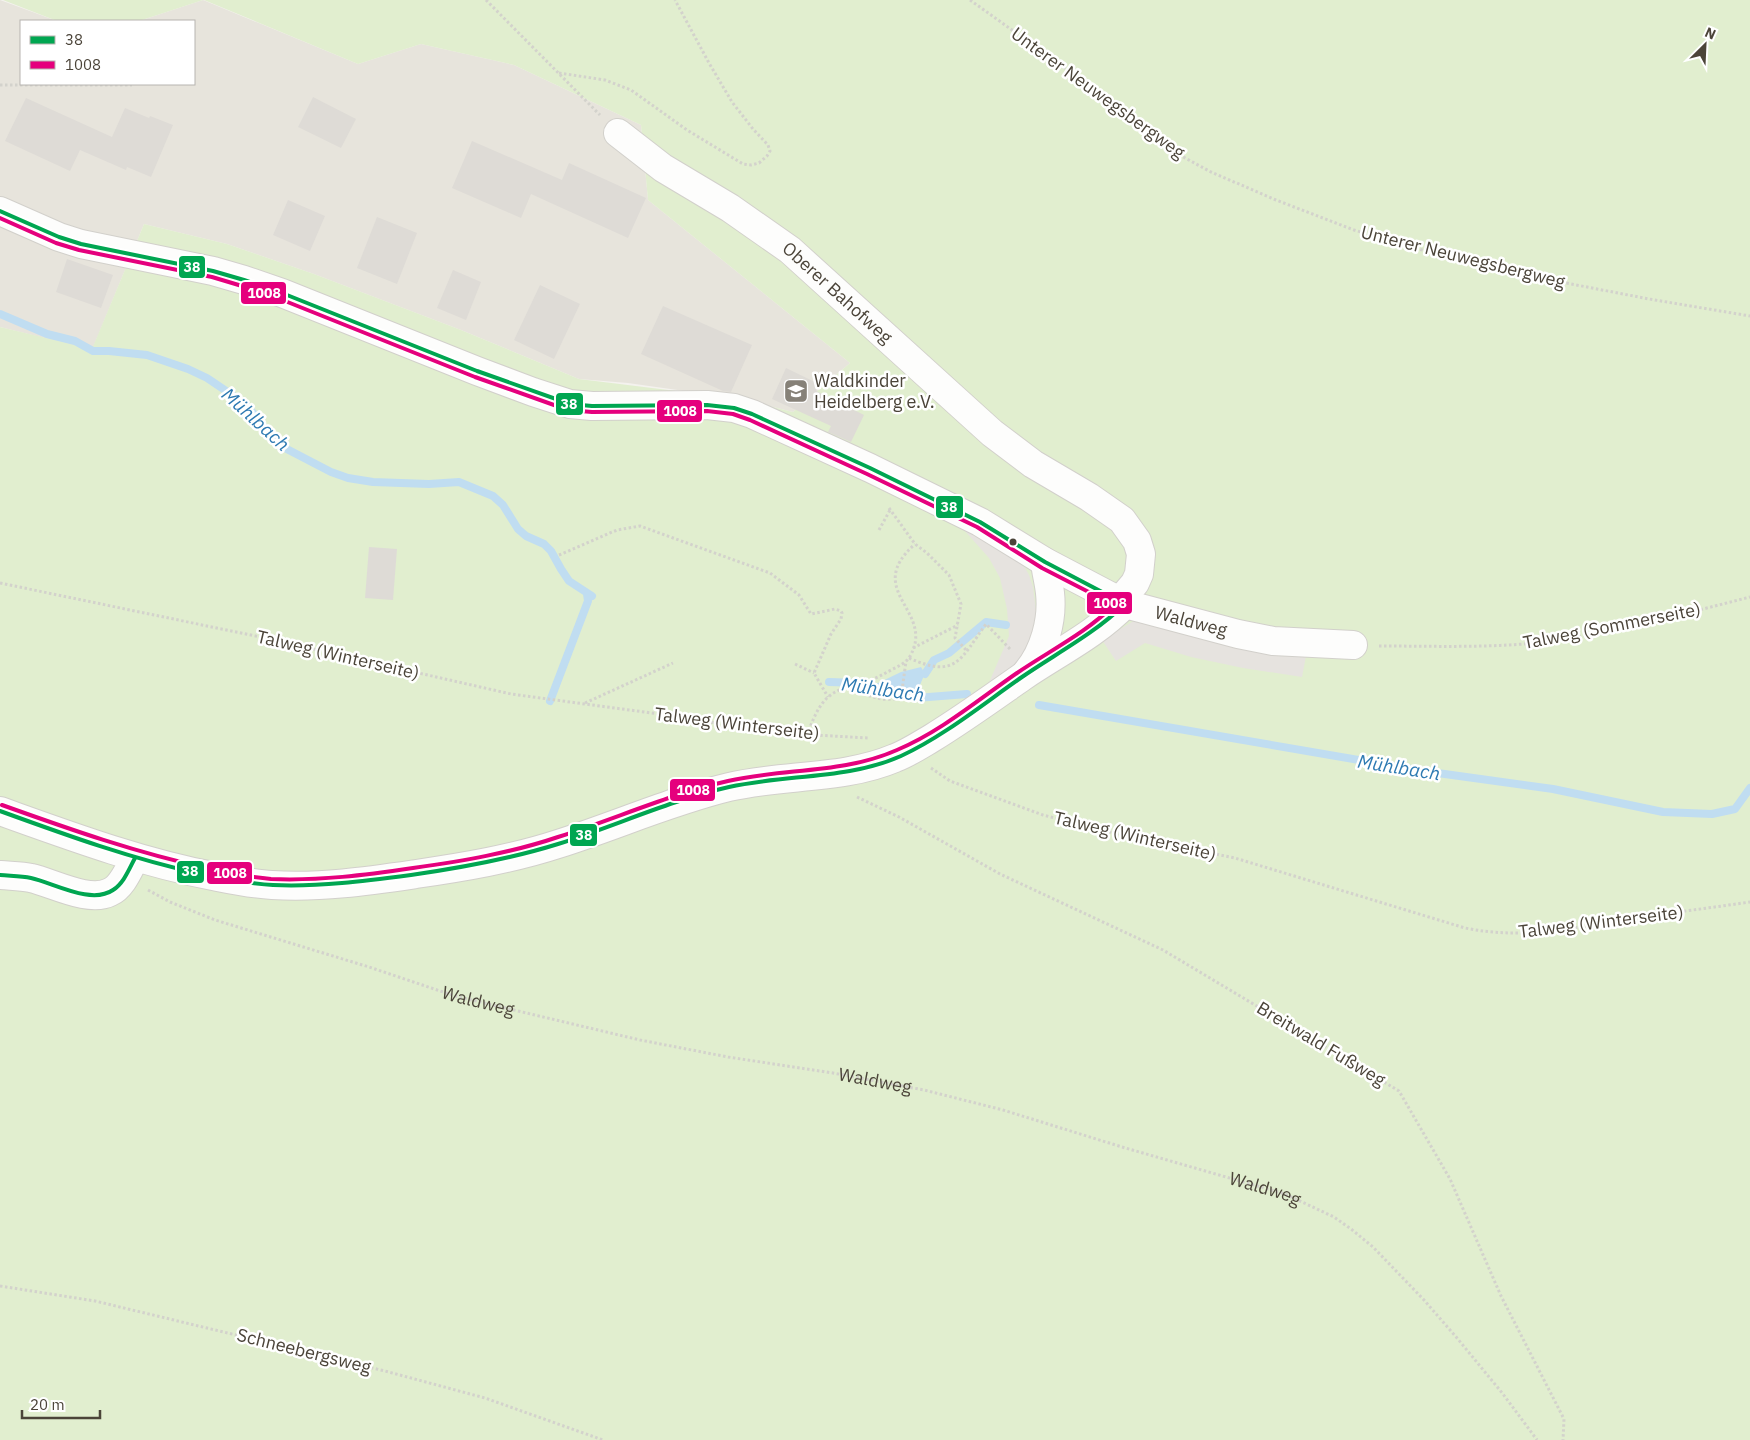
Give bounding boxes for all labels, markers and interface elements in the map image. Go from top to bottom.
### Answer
legend [20,20,195,85]
north arrow [1680,20,1730,70]
street label: Unterer Neuwegsbergweg [1007,22,1190,164]
text: N [1702,23,1719,43]
text: 38 [65,30,83,49]
text: 1008 [65,55,101,74]
street label: Unterer Neuwegsbergweg [1359,220,1568,293]
street label: Oberer Bahofweg [778,236,898,349]
line badge: 38 [178,255,206,279]
text: 38 [184,258,200,276]
line badge: 1008 [240,281,287,305]
text: 1008 [247,284,281,302]
place label: Waldkinder Heidelberg e.V. [814,369,935,413]
school or university icon: Waldkinder Heidelberg e.V. [783,378,809,404]
water label: Mühlbach [217,382,295,456]
line badge: 38 [555,392,584,416]
text: 38 [561,395,577,413]
line badge: 1008 [656,399,703,423]
text: 1008 [663,402,697,420]
line badge: 38 [935,495,964,519]
text: 38 [941,498,957,516]
unlabelled marker [1008,537,1018,547]
line badge: 1008 [1086,591,1133,615]
text: 1008 [1093,594,1127,612]
street label: Talweg (Sommerseite) [1521,597,1703,654]
street label: Waldweg [1152,600,1230,642]
street label: Talweg (Winterseite) [255,625,422,684]
water label: Mühlbach [840,671,926,707]
street label: Talweg (Winterseite) [653,702,821,745]
water label: Mühlbach [1356,749,1442,785]
line badge: 1008 [669,778,716,802]
text: 1008 [676,781,710,799]
street label: Talweg (Winterseite) [1052,806,1219,865]
line badge: 38 [569,823,598,847]
text: 38 [576,826,592,844]
line badge: 38 [176,860,205,884]
line badge: 1008 [206,861,253,885]
text: 38 [182,862,198,880]
text: 1008 [213,864,247,882]
street label: Talweg (Winterseite) [1517,900,1685,943]
street label: Waldweg [439,980,517,1021]
street label: Breitwald Fußweg [1253,996,1390,1091]
street label: Waldweg [837,1062,914,1099]
street label: Waldweg [1227,1167,1305,1211]
street label: Schneebergsweg [235,1323,374,1378]
scale bar [22,1388,100,1420]
text: 20 m [30,1395,65,1414]

